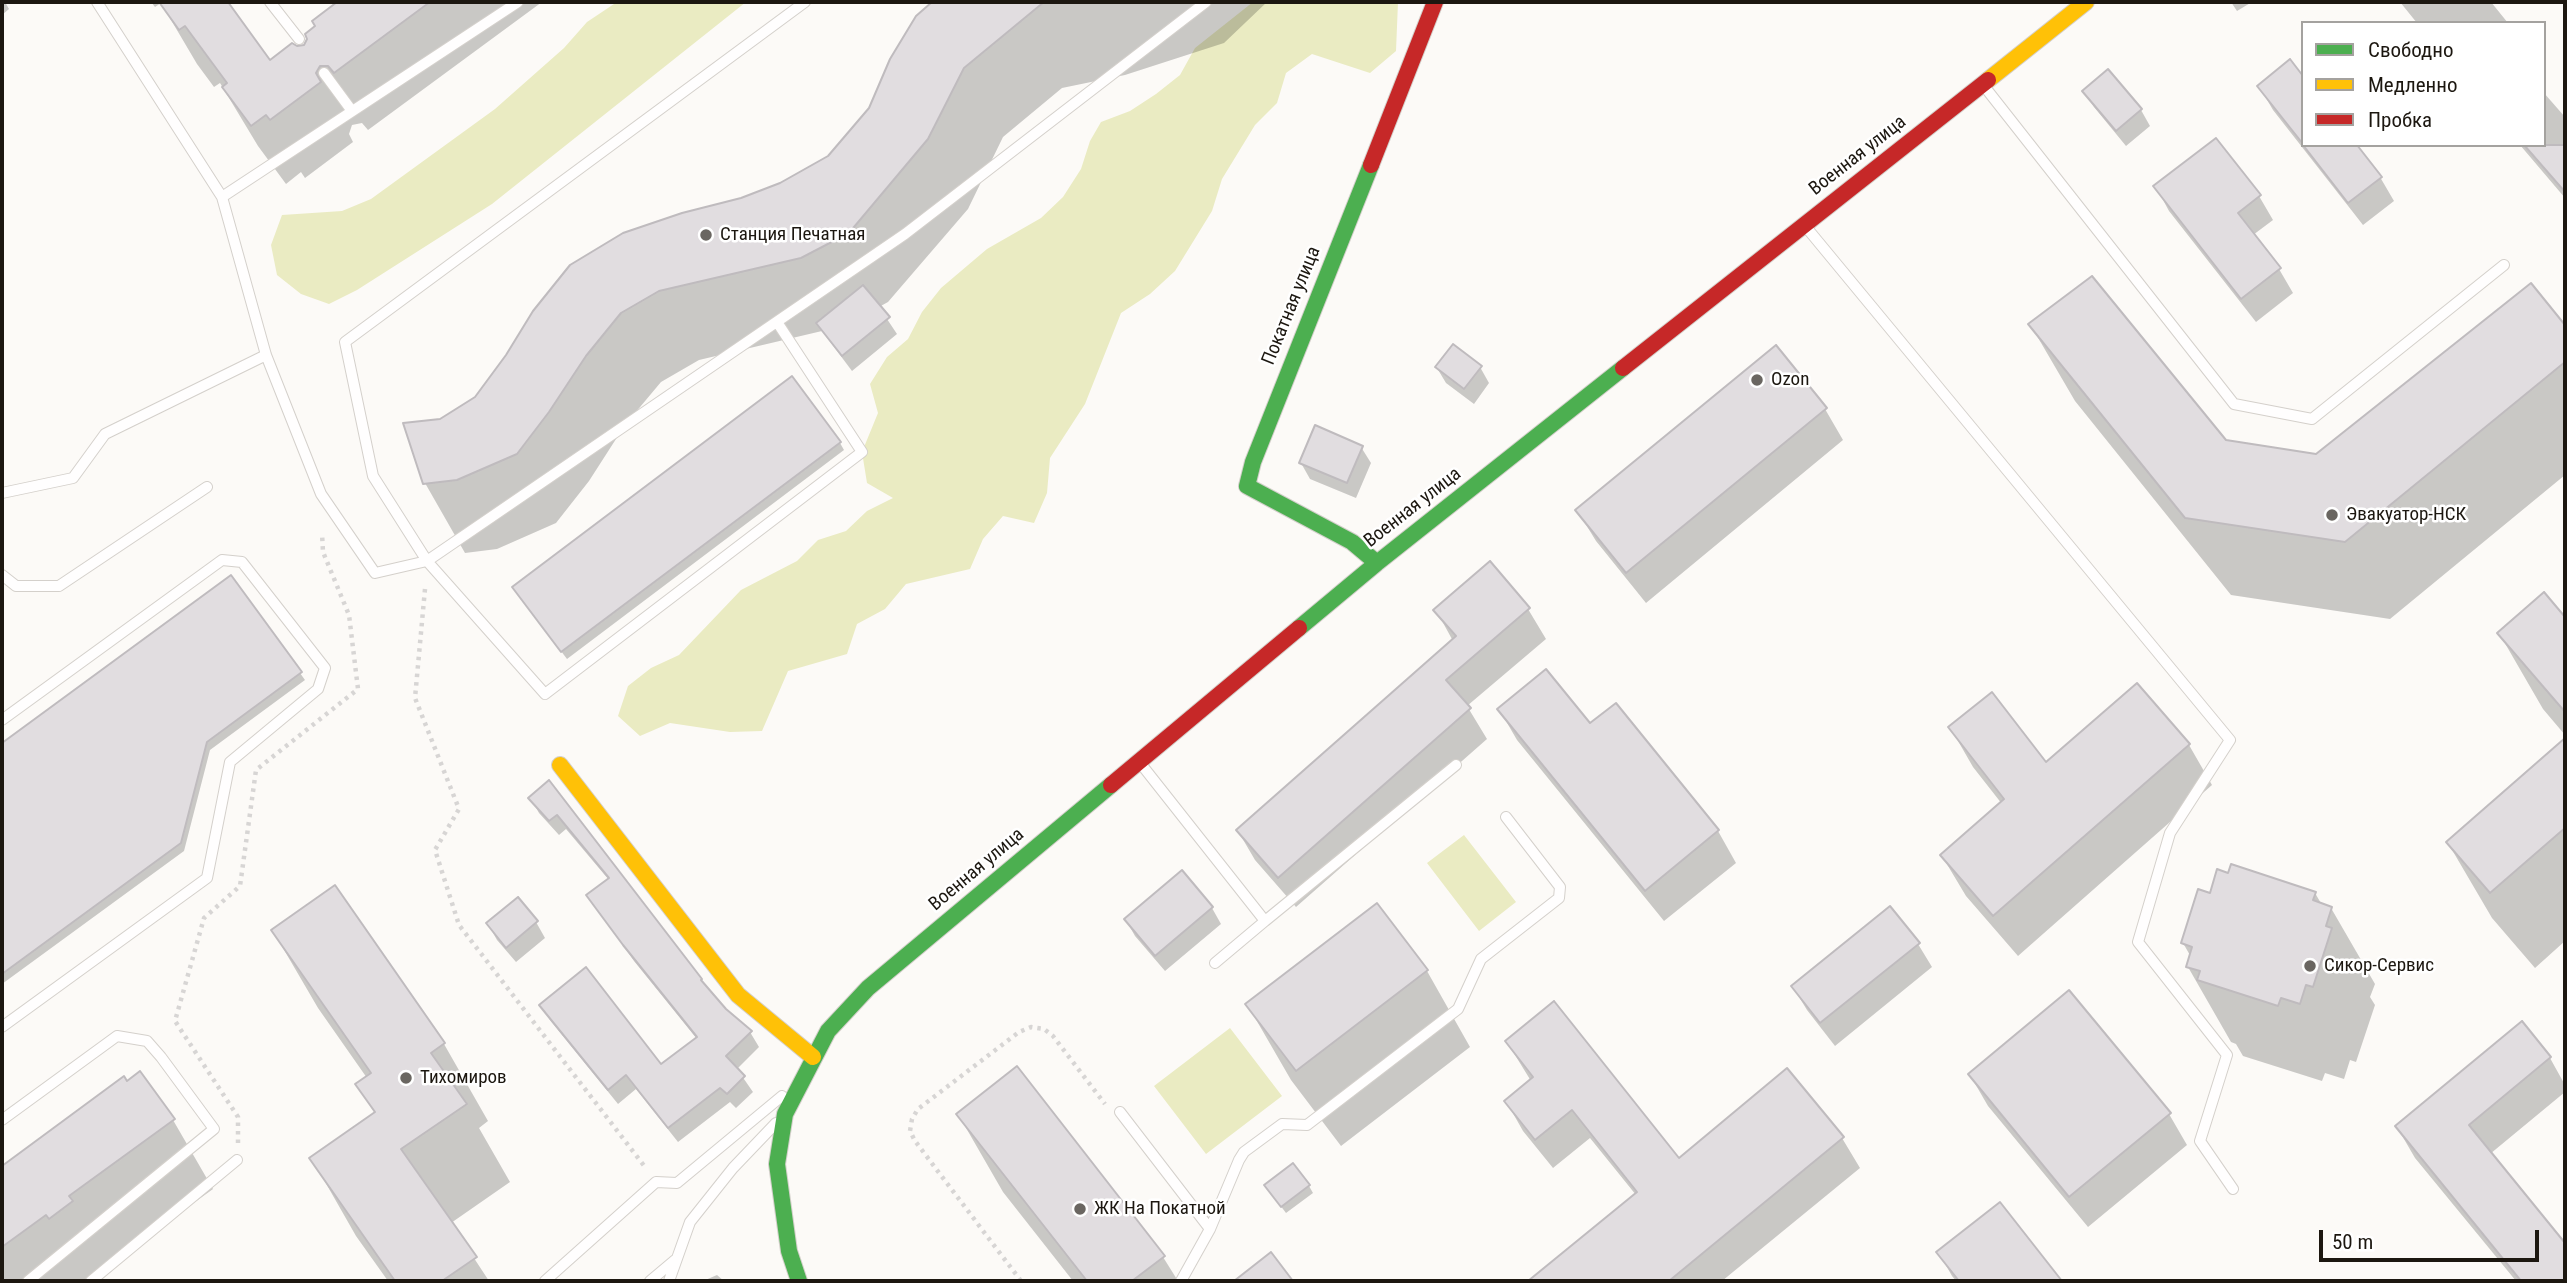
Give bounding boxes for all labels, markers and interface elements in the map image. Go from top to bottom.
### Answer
legend [2301,21,2546,147]
text: Свободно [2368,38,2454,62]
text: Медленно [2368,73,2457,97]
text: Пробка [2368,108,2432,132]
street label: Военная улица [1805,111,1911,201]
place label: Станция Печатная [720,224,865,246]
marker: Станция Печатная [698,227,714,243]
street label: Покатная улица [1258,243,1326,369]
place label: Ozon [1771,369,1809,391]
marker: Ozon [1749,372,1765,388]
street label: Военная улица [1360,463,1466,553]
place label: Эвакуатор-НСК [2346,504,2466,526]
marker: Эвакуатор-НСК [2324,507,2340,523]
street label: Военная улица [925,824,1029,916]
place label: Сикор-Сервис [2324,955,2434,977]
marker: Сикор-Сервис [2302,958,2318,974]
place label: Тихомиров [420,1067,507,1089]
marker: Тихомиров [398,1070,414,1086]
place label: ЖК На Покатной [1094,1198,1226,1220]
marker: ЖК На Покатной [1072,1201,1088,1217]
scale bar [2322,1216,2542,1260]
text: 50 m [2332,1230,2373,1254]

